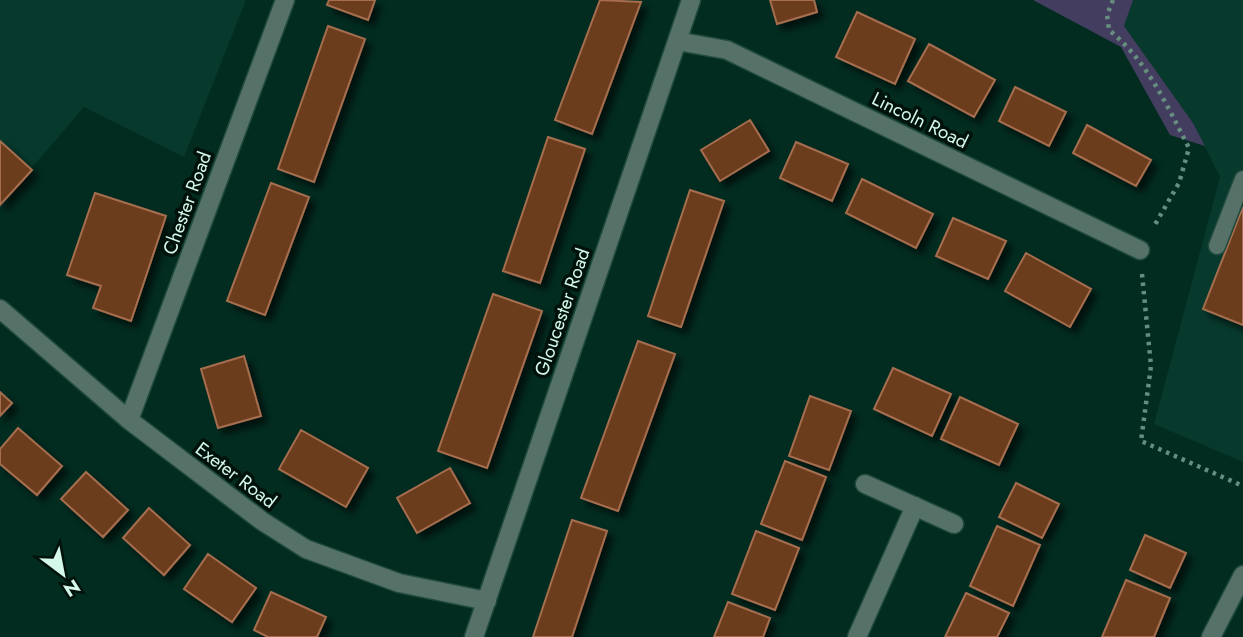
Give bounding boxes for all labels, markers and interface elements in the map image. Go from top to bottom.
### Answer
street label: Lincoln Road [867,85,973,155]
street label: Chester Road [156,148,218,258]
street label: Gloucester Road [528,244,596,380]
street label: Exeter Road [190,435,282,515]
north arrow [28,539,98,609]
text: N [58,573,85,603]

